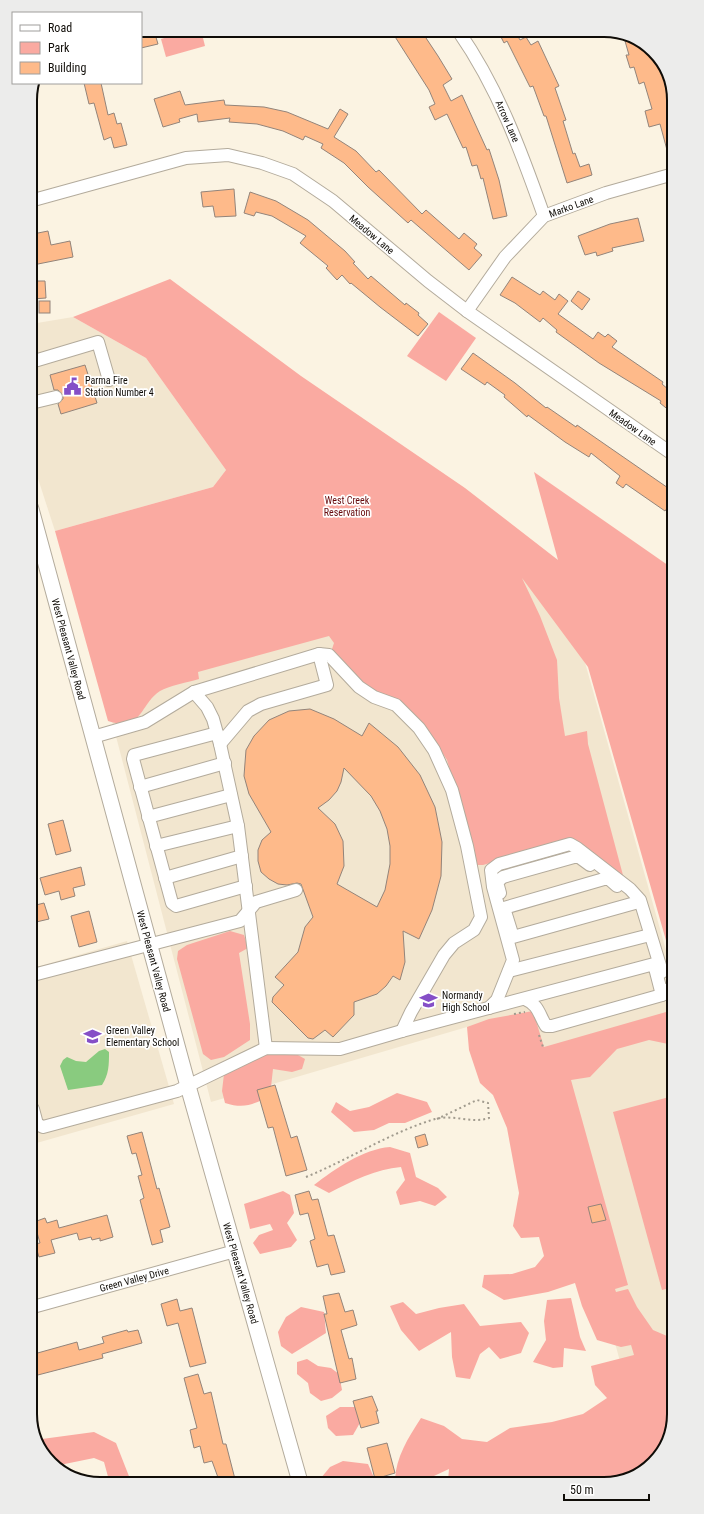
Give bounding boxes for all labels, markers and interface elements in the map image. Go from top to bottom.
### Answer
legend [12,12,142,84]
text: Road [48,21,72,35]
text: Park [48,41,70,55]
text: Building [48,61,86,75]
street label: Arrow Lane [493,99,522,144]
street label: Marko Lane [548,193,595,220]
street label: Meadow Lane [347,213,396,256]
place label: Parma Fire Station Number 4 [85,375,154,398]
public building icon: Parma Fire Station Number 4 [62,376,82,396]
street label: Meadow Lane [607,407,659,448]
park label: West Creek Reservation [324,495,370,518]
street label: West Pleasant Valley Road [50,597,87,701]
street label: West Pleasant Valley Road [135,909,172,1013]
place label: Normandy High School [442,990,490,1013]
school or university icon: Normandy High School [419,991,439,1011]
place label: Green Valley Elementary School [106,1025,179,1048]
school or university icon: Green Valley Elementary School [83,1026,103,1046]
street label: West Pleasant Valley Road [221,1221,260,1325]
street label: Green Valley Drive [98,1265,170,1294]
scale bar [564,1476,649,1502]
text: 50 m [570,1483,594,1497]

